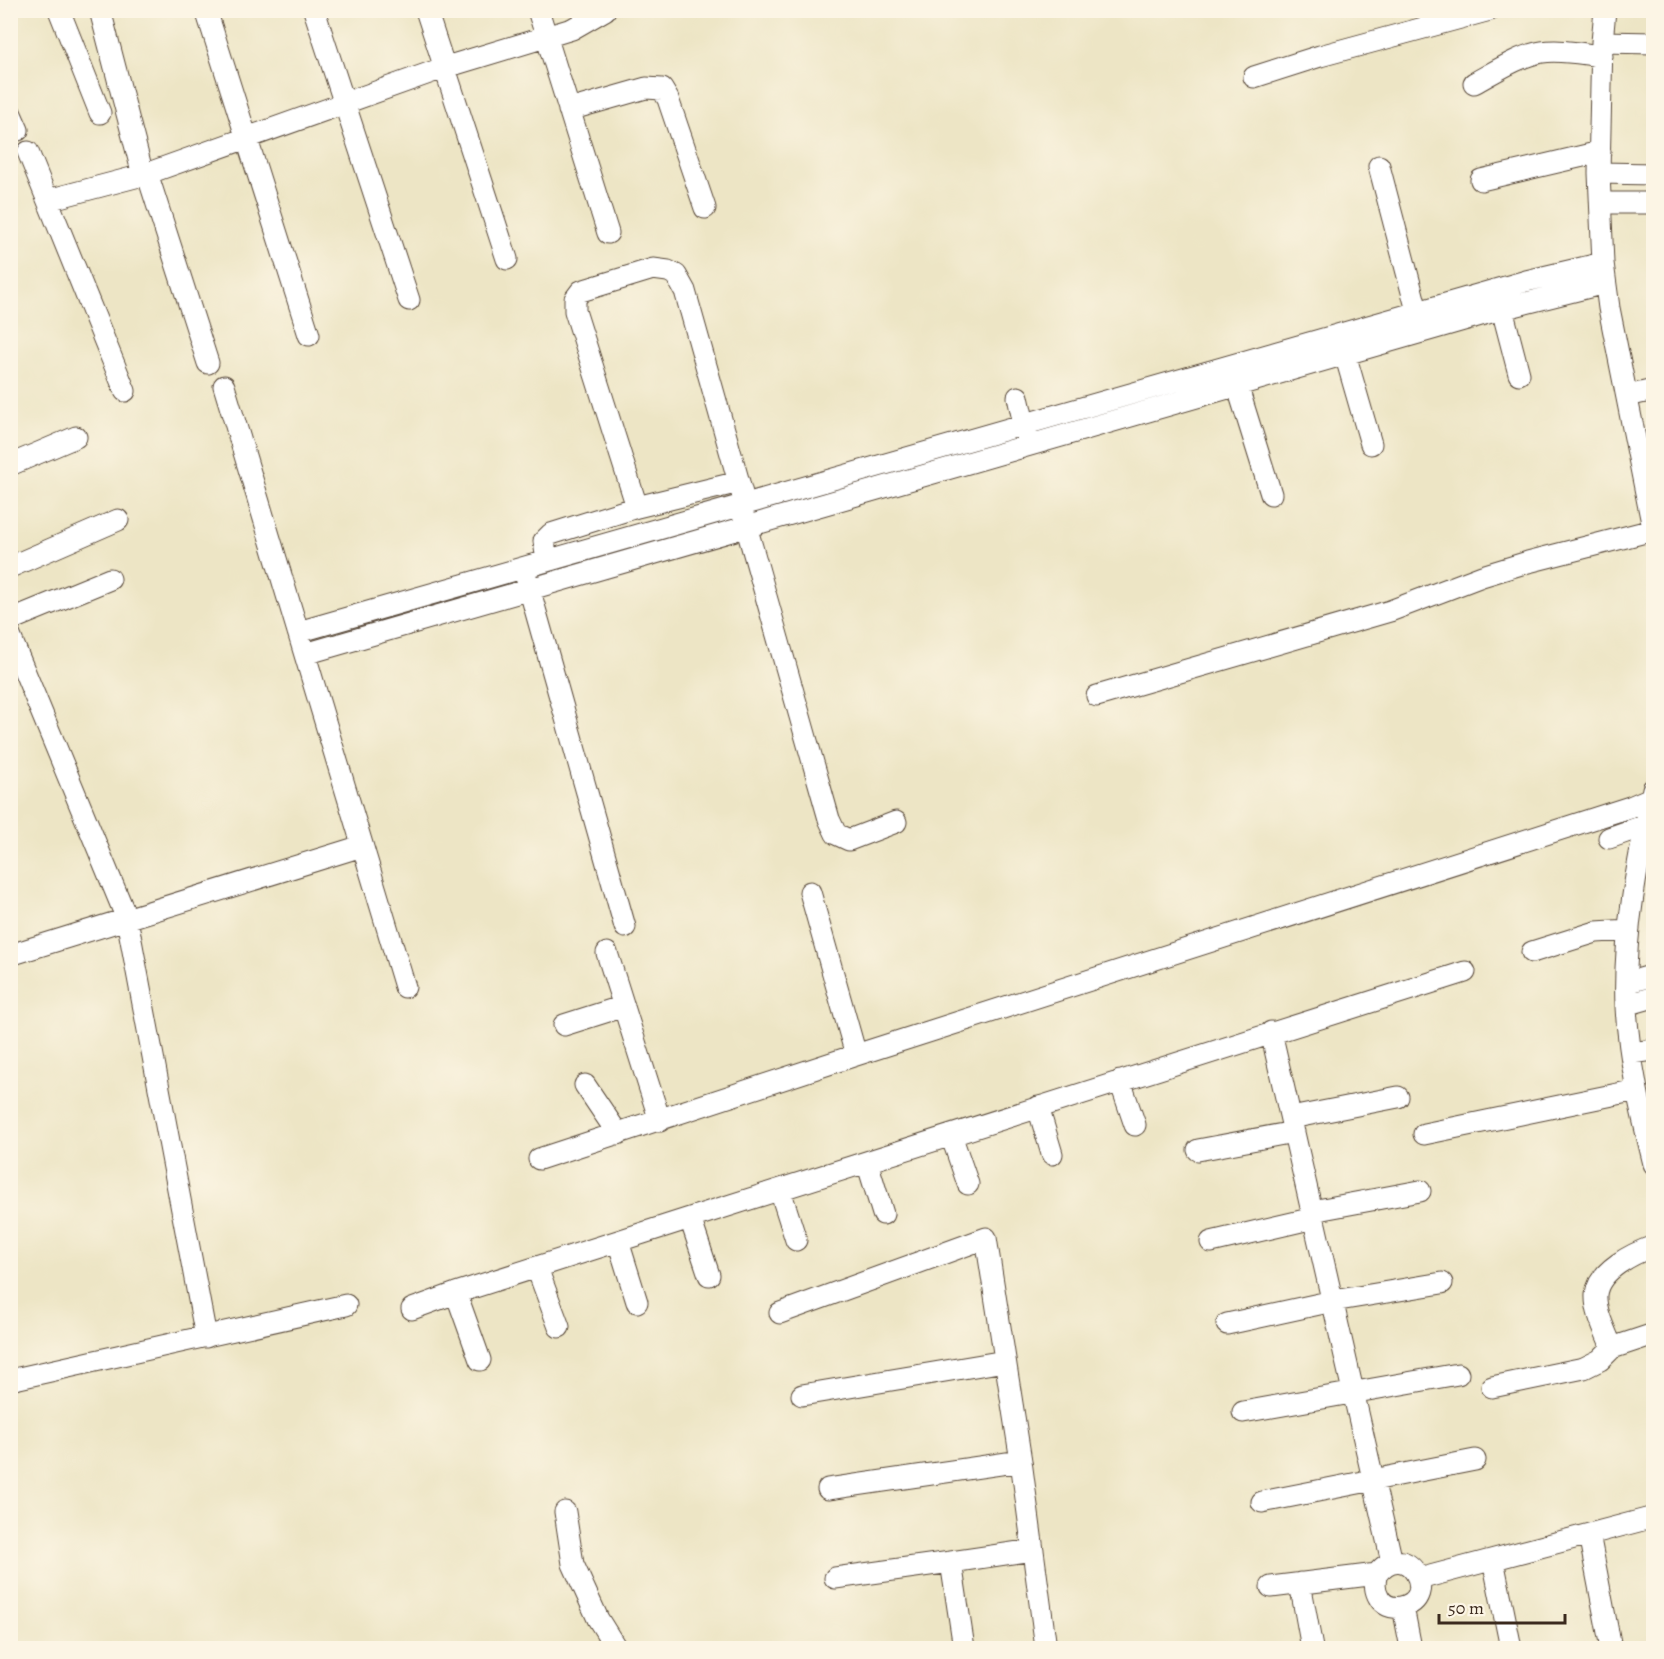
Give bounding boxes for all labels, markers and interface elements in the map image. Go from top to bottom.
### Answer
scale bar [1439,1587,1565,1625]
text: 50 m [1448,1596,1484,1620]

